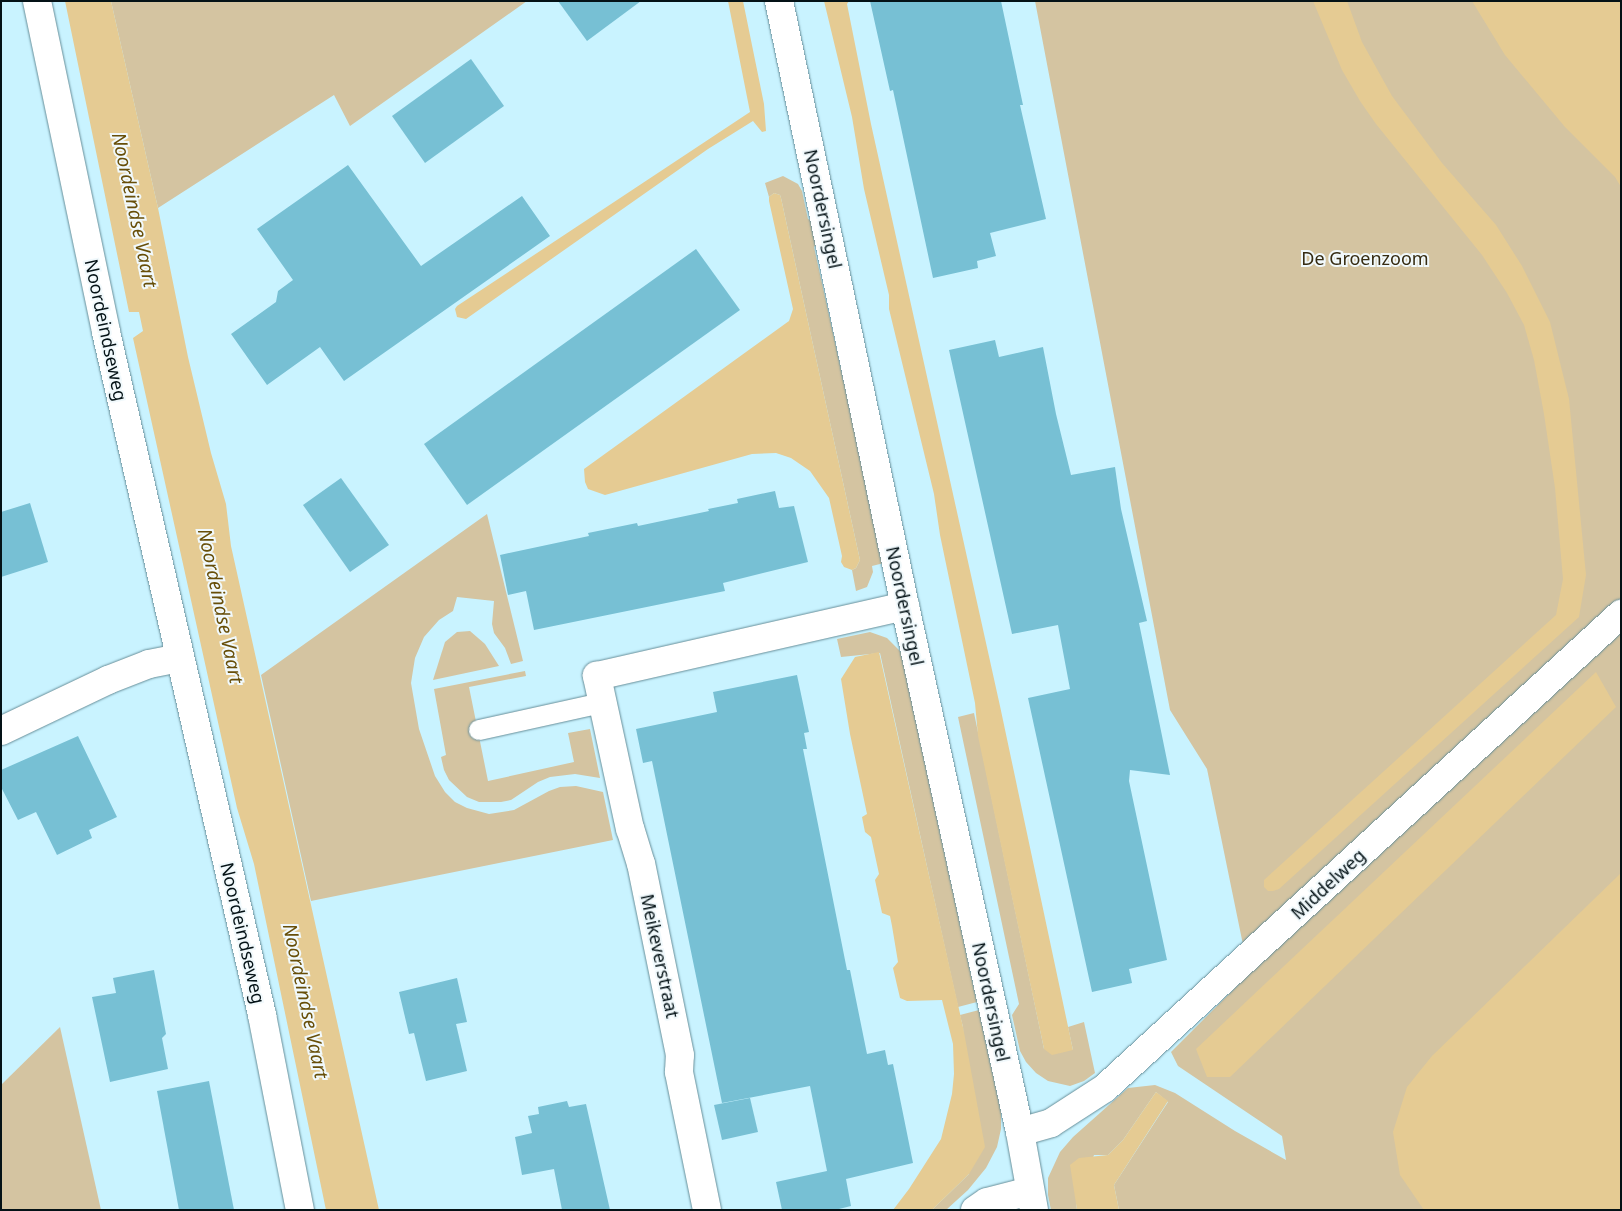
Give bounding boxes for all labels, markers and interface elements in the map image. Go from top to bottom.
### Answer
water label: Noordeindse Vaart [106,131,162,289]
street label: Noordersingel [800,147,846,271]
park label: De Groenzoom [1301,247,1429,269]
street label: Noordeindseweg [80,257,132,403]
water label: Noordeindse Vaart [192,527,248,685]
street label: Noordersingel [882,544,928,668]
street label: Middelweg [1287,844,1369,924]
street label: Noordeindseweg [216,860,270,1006]
street label: Meikeverstraat [636,892,684,1020]
water label: Noordeindse Vaart [277,922,333,1080]
street label: Noordersingel [968,940,1014,1064]

